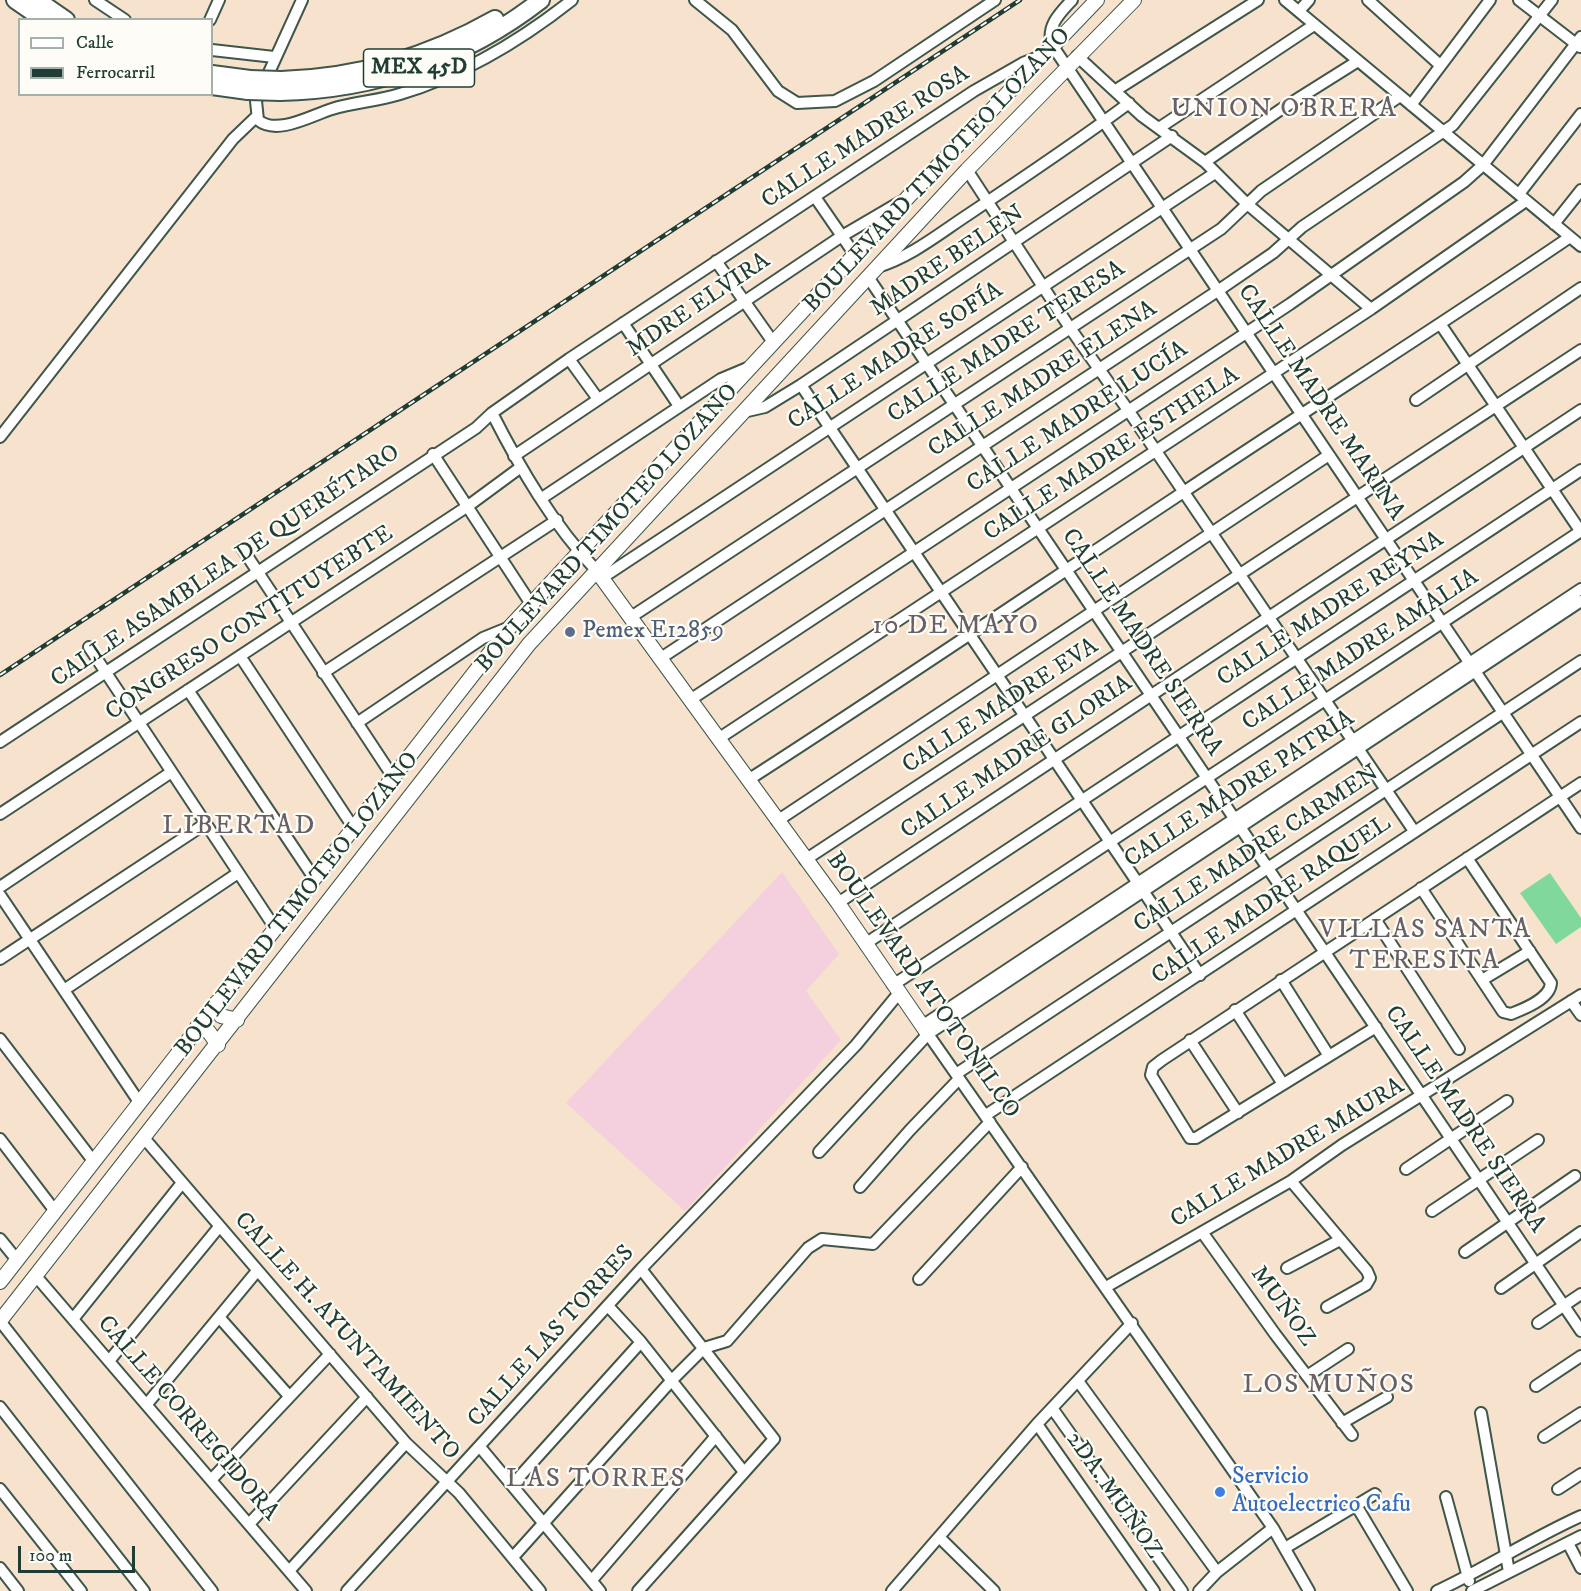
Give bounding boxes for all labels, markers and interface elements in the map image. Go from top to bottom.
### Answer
legend [18,18,213,96]
street label: BOULEVARD TIMOTEO LOZANO [798,23,1078,319]
text: Calle [76,32,114,54]
road number: MEX 45D [364,49,474,87]
street label: CALLE MADRE ROSA [757,60,975,216]
text: Ferrocarril [76,62,155,84]
district label: UNION OBRERA [1171,94,1397,126]
street label: MADRE BELEN [866,200,1030,324]
street label: MDRE ELVIRA [622,247,776,365]
street label: CALLE MADRE TERESA [883,256,1131,430]
street label: CALLE MADRE SOFÍA [783,277,1009,437]
street label: CALLE MADRE MARINA [1230,280,1410,526]
street label: CALLE MADRE ELENA [923,295,1163,465]
street label: CALLE MADRE LUCÍA [962,336,1194,500]
street label: CALLE MADRE ESTHELA [979,362,1245,548]
street label: BOULEVARD TIMOTEO LOZANO [471,379,745,679]
street label: CALLE ASAMBLEA DE QUERÉTARO [46,439,406,695]
street label: CONGRESO CONTITUYEBTE [101,520,399,728]
street label: CALLE MADRE SIERRA [1054,524,1228,762]
street label: CALLE MADRE REYNA [1213,526,1449,694]
street label: CALLE MADRE AMALIA [1237,564,1485,738]
district label: 10 DE MAYO [873,611,1039,643]
place label: Pemex E12859 [582,618,724,646]
marker: Pemex E12859 [563,625,577,639]
street label: CALLE MADRE EVA [898,633,1104,781]
street label: CALLE MADRE GLORIA [896,670,1138,846]
street label: CALLE MADRE PATRIA [1120,705,1360,875]
street label: BOULEVARD TIMOTEO LOZANO [170,747,426,1063]
street label: CALLE MADRE CARMEN [1129,760,1385,940]
street label: CALLE MADRE RAQUEL [1147,810,1397,992]
district label: LIBERTAD [162,811,316,843]
street label: BOULEVARD ATOTONILCO [819,847,1025,1125]
district label: VILLAS SANTA TERESITA [1318,915,1532,978]
street label: CALLE MADRE SIERRA [1377,1001,1551,1239]
street label: CALLE MADRE MAURA [1166,1073,1410,1235]
street label: CALLE H. AYUNTAMIENTO [227,1207,465,1467]
street label: CALLE LAS TORRES [463,1240,641,1434]
street label: MUÑOZ [1243,1261,1321,1353]
street label: CALLE CORREGIDORA [90,1311,284,1527]
district label: LOS MUÑOS [1243,1370,1415,1402]
street label: 2DA. MUÑOZ [1059,1427,1167,1565]
district label: LAS TORRES [506,1464,686,1496]
place label: Servicio Autoelectrico Cafu [1232,1464,1411,1520]
marker: Servicio Autoelectrico Cafu [1213,1485,1227,1499]
scale bar [21,1534,138,1572]
text: 100 m [29,1545,72,1567]

